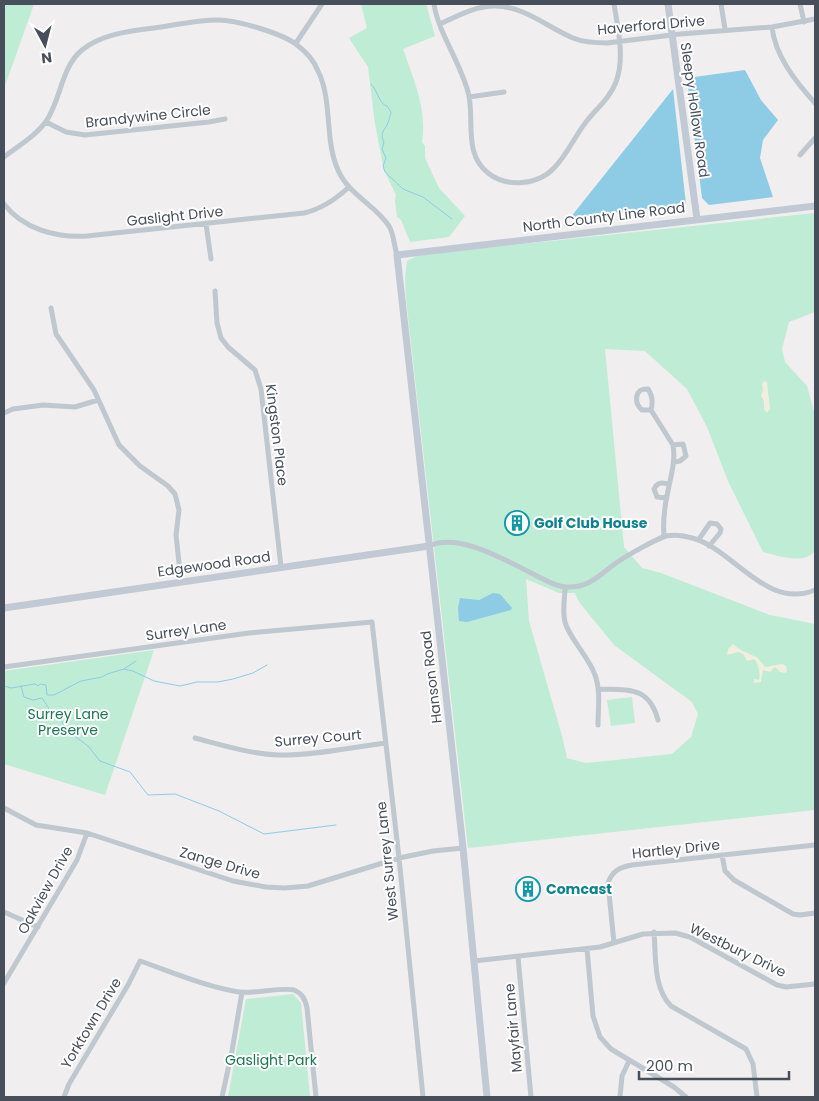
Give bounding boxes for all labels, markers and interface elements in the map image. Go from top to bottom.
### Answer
street label: Haverford Drive [596,10,706,40]
north arrow [20,20,70,70]
street label: Sleepy Hollow Road [676,41,714,179]
text: N [40,47,53,68]
street label: Brandywine Circle [84,99,212,133]
street label: North County Line Road [522,197,686,237]
street label: Gaslight Drive [126,201,225,231]
street label: Kingston Place [261,383,293,487]
building icon: Golf Club House [504,510,530,536]
place label: Golf Club House [534,513,648,533]
street label: Edgewood Road [156,546,272,582]
street label: Surrey Lane [144,614,228,646]
street label: Hanson Road [415,629,447,725]
park label: Surrey Lane Preserve [27,704,109,740]
street label: Surrey Court [274,724,362,752]
street label: West Surrey Lane [371,800,403,921]
street label: Hartley Drive [631,834,721,864]
street label: Oakview Drive [13,842,78,938]
street label: Zange Drive [177,842,263,884]
building icon: Comcast [515,876,541,902]
place label: Comcast [546,879,612,899]
street label: Westbury Drive [686,918,790,982]
street label: Yorktown Drive [56,973,126,1072]
street label: Mayfair Lane [499,982,527,1073]
scale bar [639,1048,789,1080]
park label: Gaslight Park [225,1050,318,1070]
text: 200 m [646,1055,693,1076]

